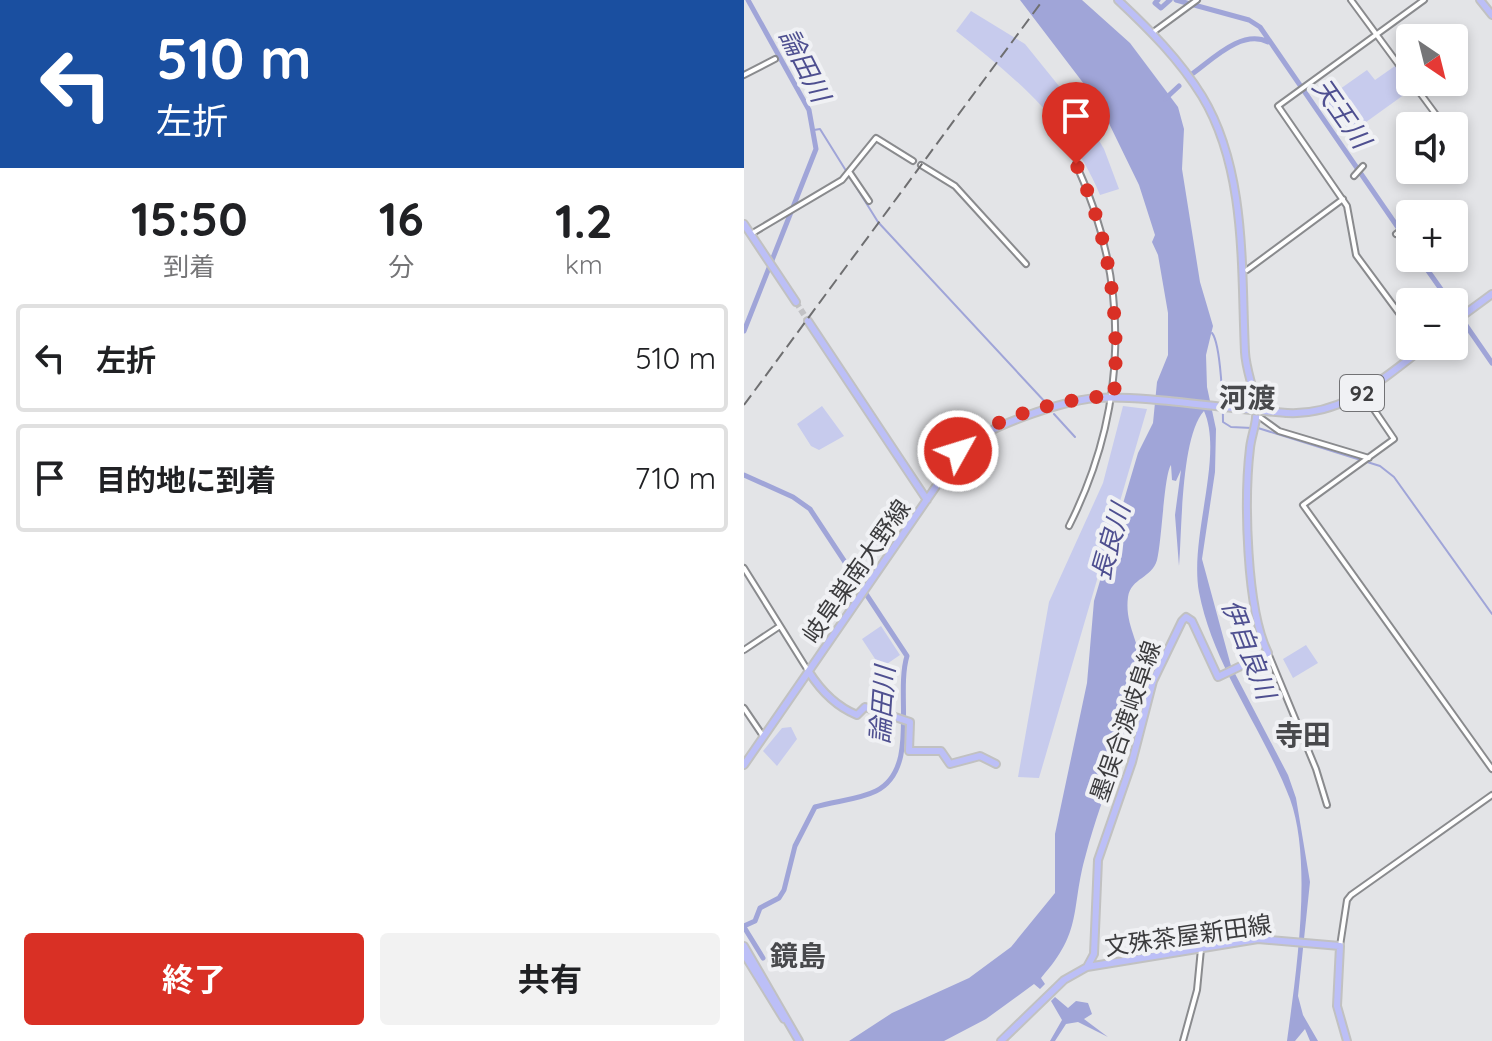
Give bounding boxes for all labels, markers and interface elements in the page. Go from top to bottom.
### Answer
text: 510 m [156,23,312,93]
water label: 論田川 [773,23,839,110]
north arrow [1396,24,1468,96]
map controls [1396,24,1468,360]
icon: left [24,32,128,136]
water label: 天王川 [1306,72,1380,157]
pin [1042,82,1110,164]
icon: arrive [1054,94,1098,138]
text: 左折 [156,98,228,143]
button: sound [1396,112,1468,184]
text: 15:50 [131,188,248,248]
text: 16 [379,188,424,248]
text: 1.2 [555,190,613,250]
button: + [1396,200,1468,272]
text: km [565,248,603,281]
text: 到着 [163,250,215,283]
text: 分 [388,250,414,283]
button: − [1396,288,1468,360]
icon: left [28,336,72,380]
text: 510 m [635,339,716,377]
text: 左折 [96,341,156,379]
road number: 92 [1340,375,1384,411]
district label: 河渡 [1219,380,1275,415]
position arrow [916,409,1000,493]
icon: arrive [28,456,72,500]
text: 710 m [635,459,716,497]
text: 目的地に到着 [96,461,276,499]
street label: 岐阜巣南大野線 [796,494,916,648]
water label: 長良川 [1083,497,1137,584]
water label: 伊自良川 [1215,595,1284,706]
street label: 墨俣合渡岐阜線 [1083,637,1167,805]
water label: 論田川 [863,662,901,745]
district label: 寺田 [1275,717,1331,752]
street label: 文殊茶屋新田線 [1103,908,1273,962]
button: 終了 [24,933,364,1025]
button: 共有 [380,933,720,1025]
district label: 鏡島 [770,938,826,973]

